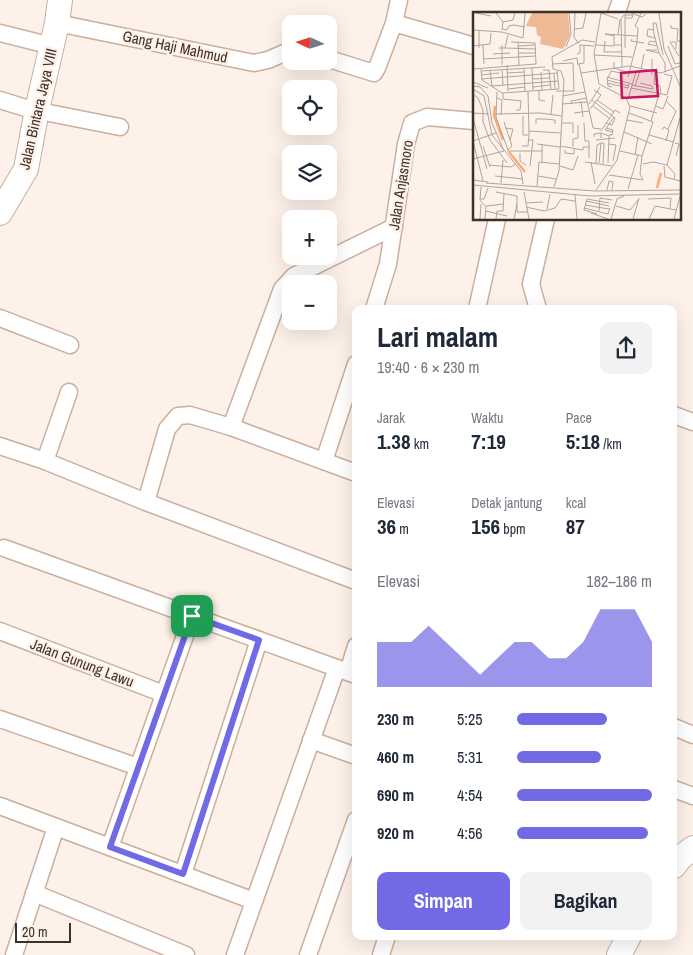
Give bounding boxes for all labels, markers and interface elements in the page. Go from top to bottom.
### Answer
inset map [473,12,680,220]
north arrow [282,15,338,70]
map controls [282,15,337,330]
street label: Gang Haji Mahmud [121,25,229,68]
street label: Jalan Bintara Jaya VIII [13,46,62,172]
button: locate [282,80,337,135]
street label: Jalan Anjasmoro [383,138,418,231]
button: layers [282,145,337,200]
button: + [282,210,337,265]
button: − [282,275,337,330]
text: Lari malam [377,318,498,356]
button: share [600,322,652,374]
text: 19:40 · 6 × 230 m [377,356,480,378]
text: Jarak [377,409,405,427]
text: Waktu [471,409,503,427]
text: Pace [566,409,592,427]
text: 1.38 [377,427,411,456]
text: 7:19 [471,427,506,456]
text: 5:18 [566,427,600,456]
text: km [411,435,429,453]
text: /km [600,435,622,453]
text: Elevasi [377,494,415,512]
text: Detak jantung [471,494,542,512]
text: kcal [566,494,586,512]
text: 36 [377,512,396,541]
text: 156 [471,512,500,541]
text: 87 [566,512,585,541]
text: m [396,520,409,538]
text: bpm [500,520,526,538]
text: Elevasi [377,570,420,592]
text: 182–186 m [586,570,652,592]
pin [171,595,213,637]
icon: arrive [178,602,206,630]
street label: Jalan Gunung Lawu [27,633,137,692]
text: 230 m [377,708,414,730]
text: 5:25 [457,708,483,730]
text: 460 m [377,746,414,768]
text: 5:31 [457,746,483,768]
text: 690 m [377,784,414,806]
text: 4:54 [457,784,483,806]
text: 920 m [377,822,414,844]
text: 4:56 [457,822,483,844]
button: Simpan [377,872,510,930]
button: Bagikan [520,872,652,930]
scale bar [15,920,71,943]
text: 20 m [22,923,48,941]

